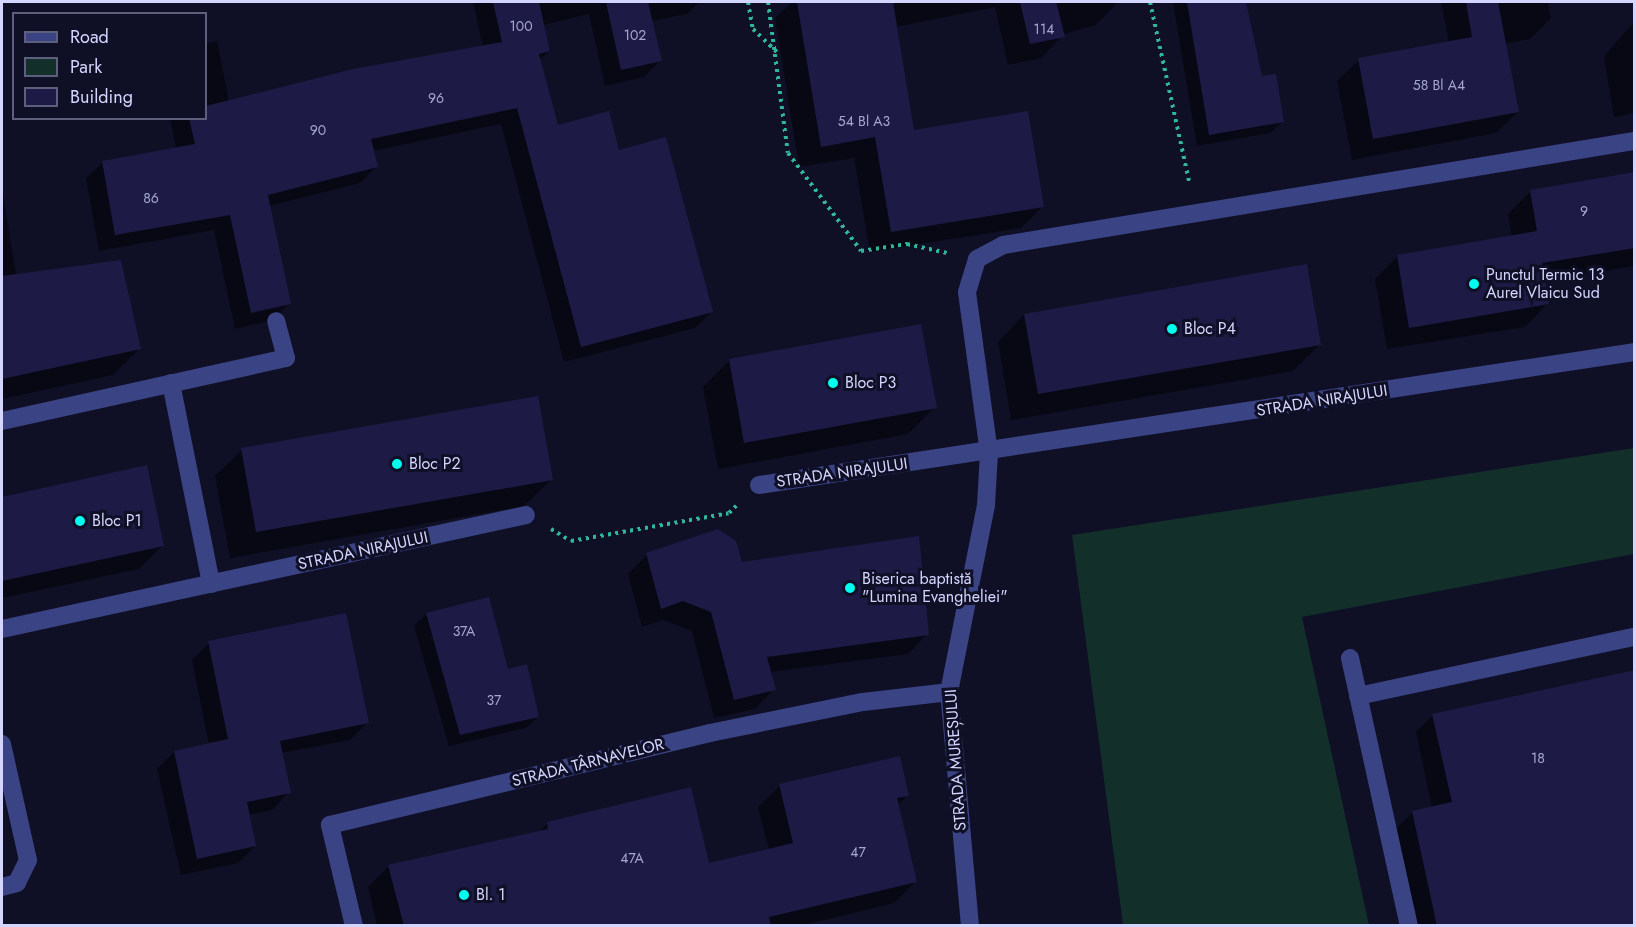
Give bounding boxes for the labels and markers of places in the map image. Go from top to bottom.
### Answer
place label: Punctul Termic 13 Aurel Vlaicu Sud [1486,265,1604,303]
marker: Punctul Termic 13 Aurel Vlaicu Sud [1467,277,1481,291]
place label: Bloc P4 [1184,319,1236,339]
marker: Bloc P4 [1165,322,1179,336]
place label: Bloc P3 [845,373,896,393]
marker: Bloc P3 [826,376,840,390]
place label: Bloc P2 [409,454,461,474]
marker: Bloc P2 [390,457,404,471]
place label: Bloc P1 [92,511,142,531]
marker: Bloc P1 [73,514,87,528]
place label: Biserica baptistă "Lumina Evangheliei" [862,569,1008,607]
marker: Biserica baptistă "Lumina Evangheliei" [843,581,857,595]
place label: Bl. 1 [476,885,505,905]
marker: Bl. 1 [457,888,471,902]

